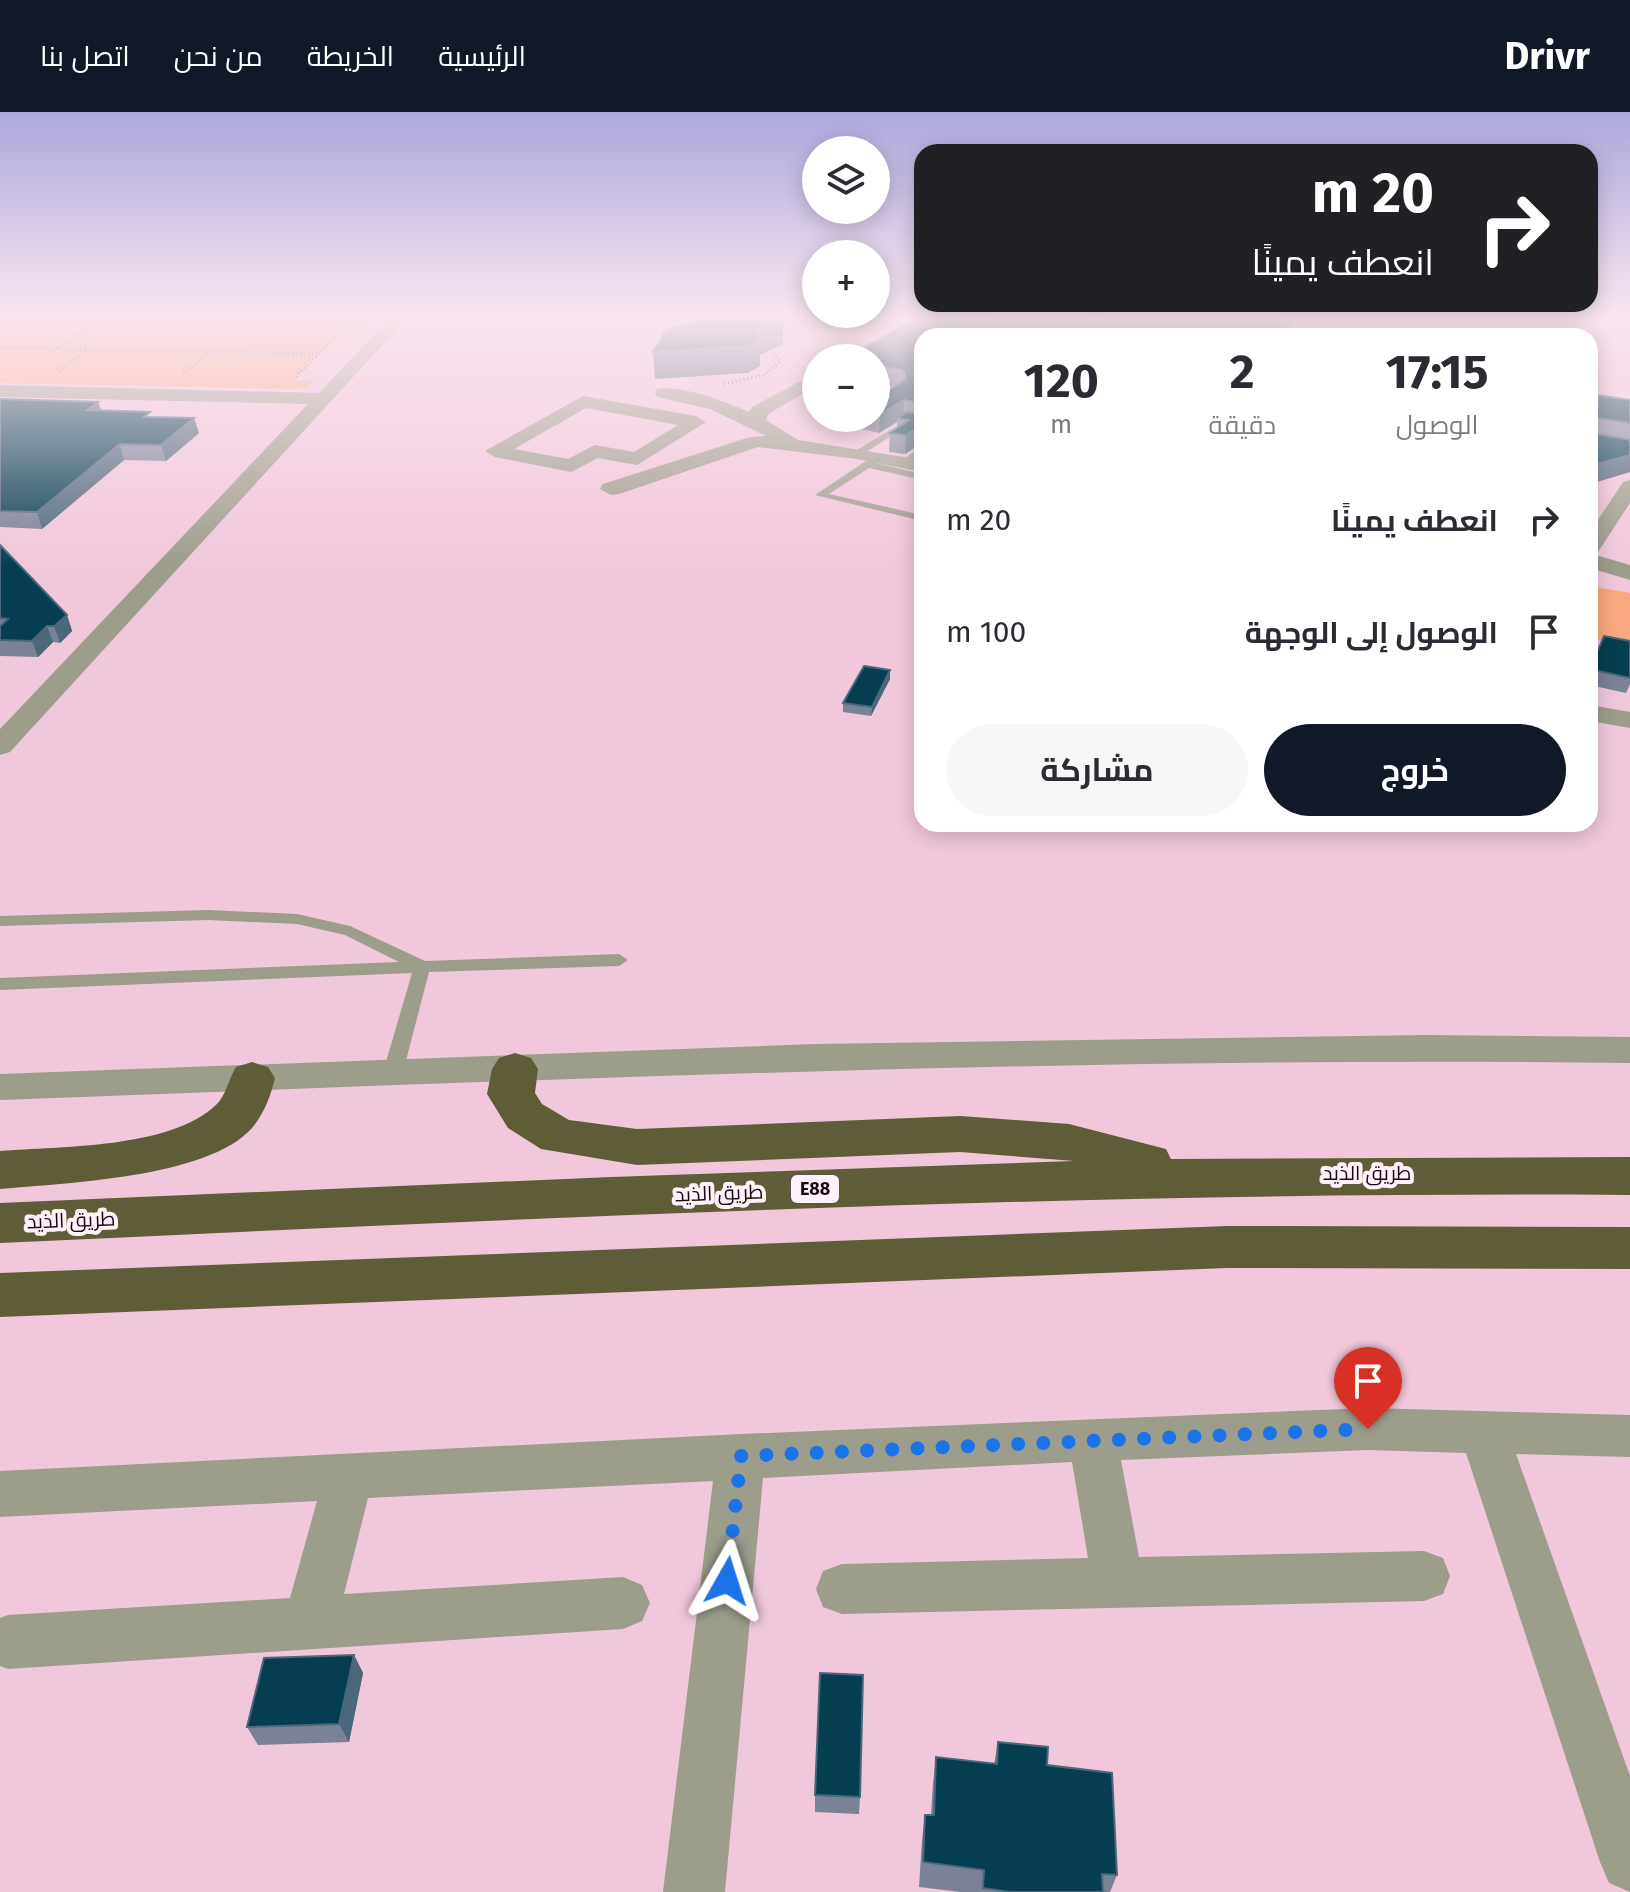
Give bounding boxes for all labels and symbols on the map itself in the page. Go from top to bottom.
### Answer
street label: طريق الذيد [1323,1161,1411,1186]
road number: E88 [791,1175,839,1203]
street label: طريق الذيد [674,1179,764,1208]
street label: طريق الذيد [26,1206,116,1235]
pin [1334,1347,1402,1429]
position arrow [685,1539,769,1623]

